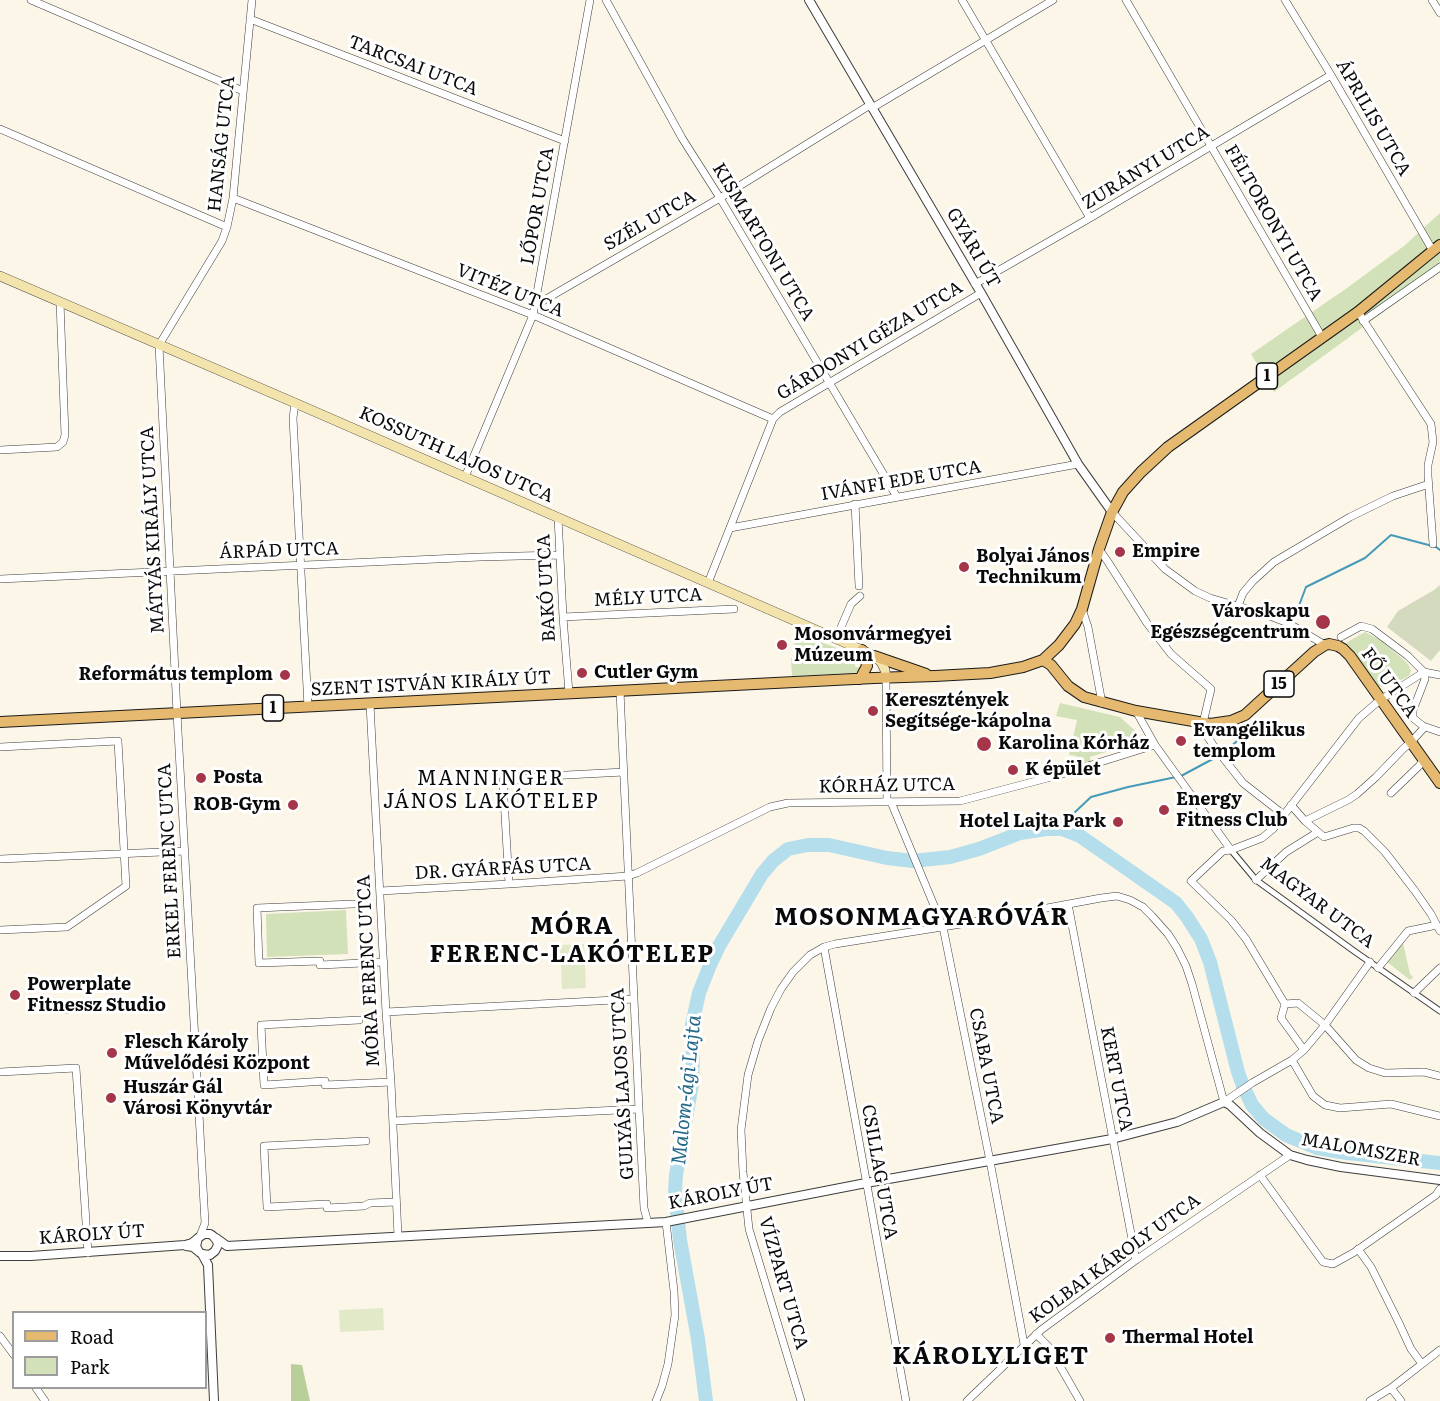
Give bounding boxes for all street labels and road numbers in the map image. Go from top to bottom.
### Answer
street label: TARCSAI UTCA [345,31,481,101]
street label: ÁPRILIS UTCA [1331,56,1415,180]
street label: HANSÁG UTCA [204,75,240,213]
street label: ZURÁNYI UTCA [1078,122,1214,214]
street label: FÉLTORONYI UTCA [1219,141,1327,305]
street label: LŐPOR UTCA [517,145,559,267]
street label: KISMARTONI UTCA [707,159,819,325]
street label: SZÉL UTCA [600,186,700,256]
street label: GYÁRI ÚT [941,204,1005,292]
street label: VITÉZ UTCA [453,260,567,322]
street label: GÁRDONYI GÉZA UTCA [773,277,967,405]
road number: 1 [1256,363,1278,389]
street label: KOSSUTH LAJOS UTCA [355,402,557,508]
street label: MÁTYÁS KIRÁLY UTCA [137,426,169,634]
street label: IVÁNFI EDE UTCA [819,456,983,506]
street label: BAKÓ UTCA [533,533,561,643]
street label: ÁRPÁD UTCA [219,538,339,564]
street label: MÉLY UTCA [593,584,703,612]
street label: FŐ UTCA [1356,644,1422,722]
street label: SZENT ISTVÁN KIRÁLY ÚT [310,667,552,701]
road number: 15 [1264,671,1294,697]
road number: 1 [262,695,284,721]
street label: ERKEL FERENC UTCA [154,763,186,959]
street label: KÓRHÁZ UTCA [819,774,955,798]
street label: MAGYAR UTCA [1256,853,1378,953]
street label: DR. GYÁRFÁS UTCA [414,854,592,884]
street label: MÓRA FERENC UTCA [353,874,385,1068]
street label: GULYÁS LAJOS UTCA [607,988,639,1180]
street label: CSABA UTCA [964,1006,1008,1126]
street label: KERT UTCA [1095,1025,1137,1133]
street label: CSILLAG UTCA [857,1103,901,1241]
street label: MALOMSZER [1300,1129,1422,1171]
street label: KÁROLY ÚT [667,1173,775,1215]
street label: KOLBAI KÁROLY UTCA [1025,1190,1205,1328]
street label: VÍZPART UTCA [754,1214,812,1352]
street label: KÁROLY ÚT [38,1221,146,1249]

